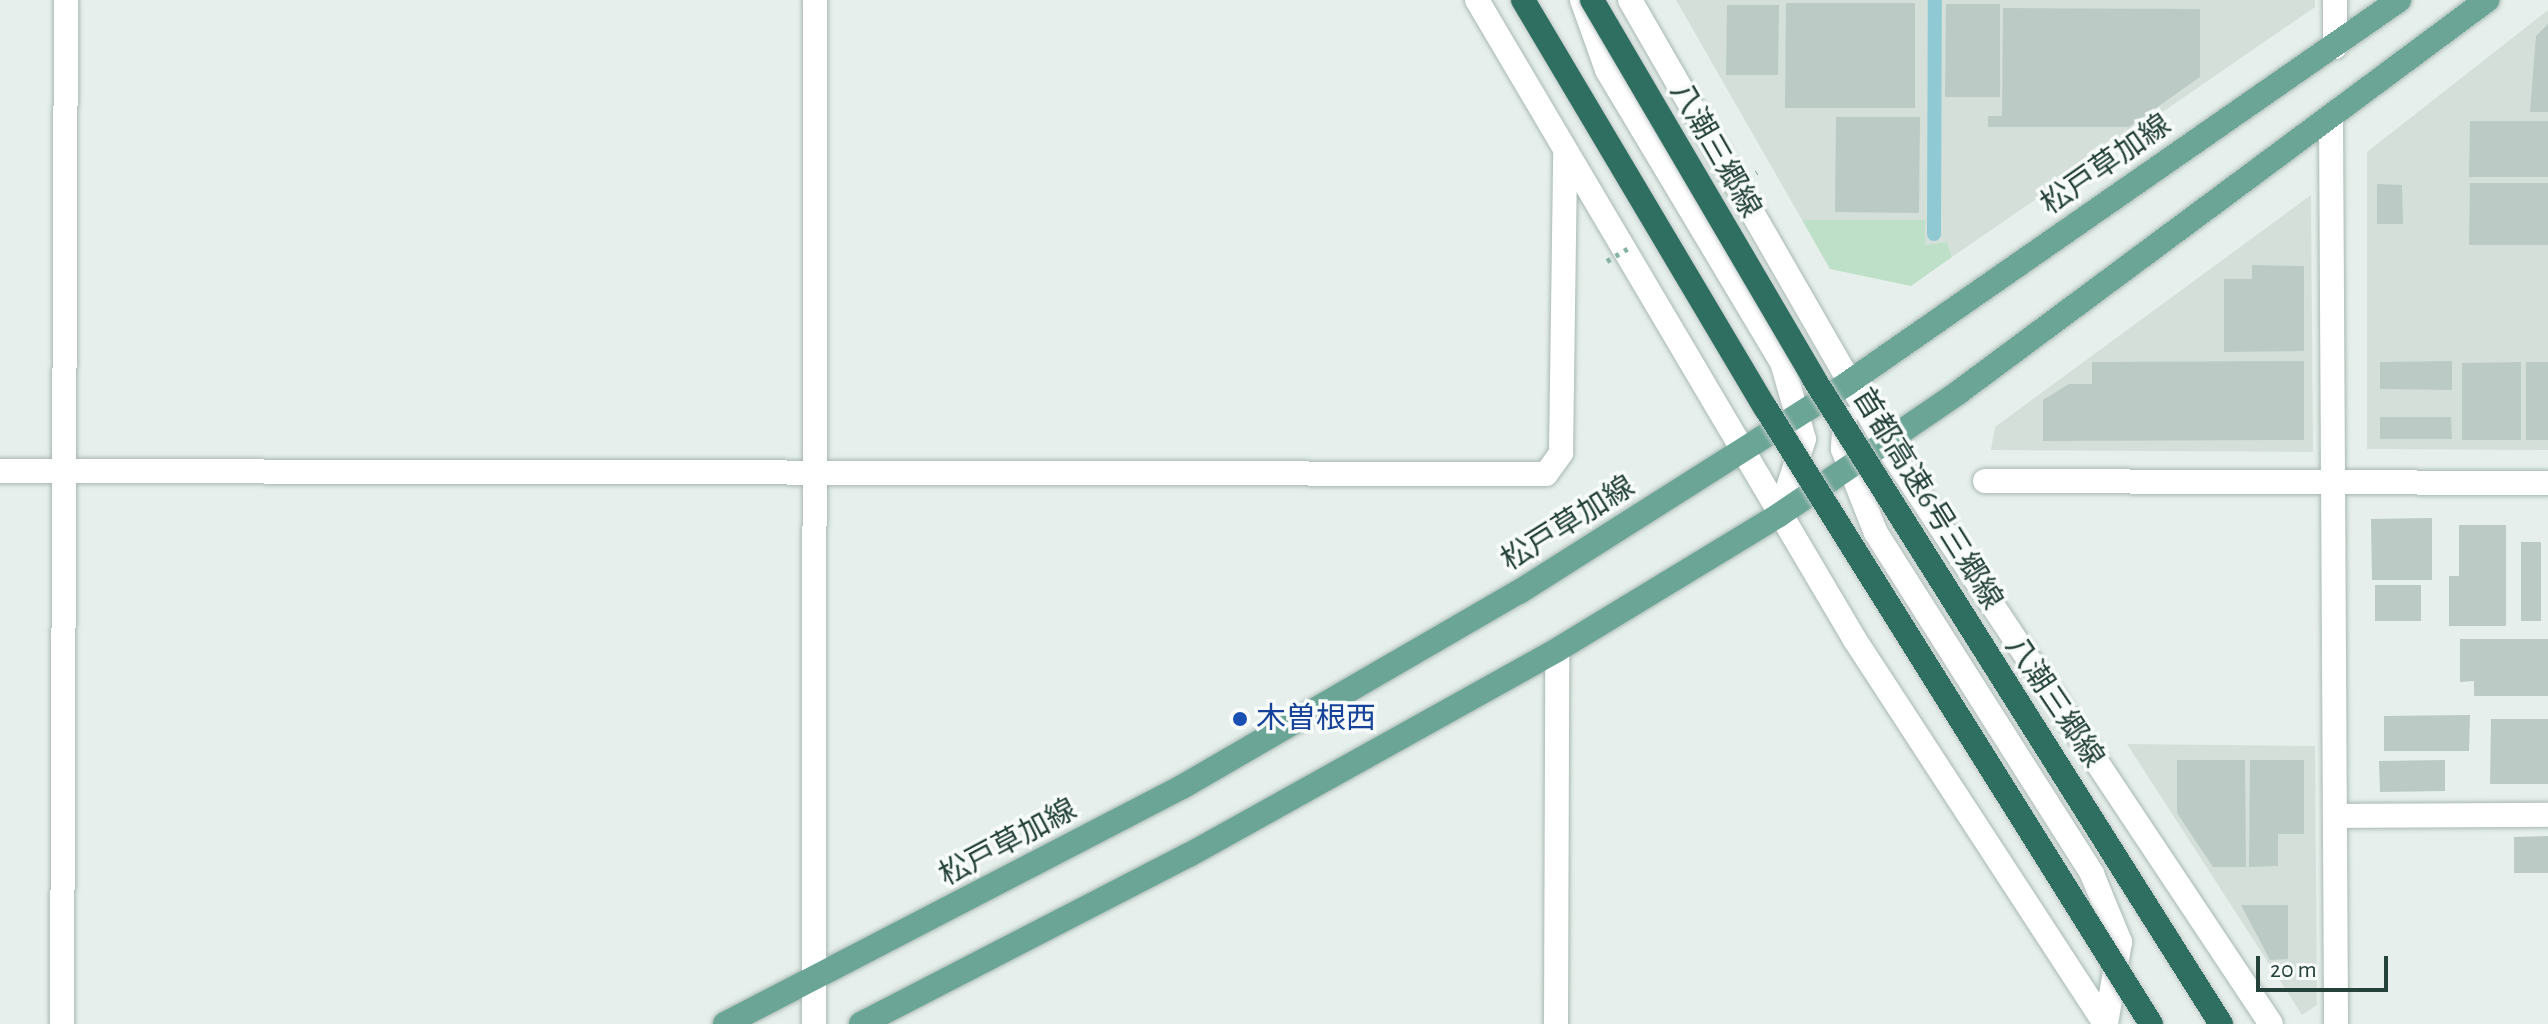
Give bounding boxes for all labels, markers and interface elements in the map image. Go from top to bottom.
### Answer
street label: 八潮三郷線 [1662,76,1768,224]
street label: 松戸草加線 [2034,107,2178,223]
street label: 首都高速6号三郷線 [1844,382,2010,616]
street label: 松戸草加線 [1495,469,1641,579]
street label: 八潮三郷線 [1997,630,2111,774]
place label: 木曽根西 [1256,701,1376,737]
marker: 木曽根西 [1231,710,1249,728]
street label: 松戸草加線 [933,792,1083,894]
scale bar [2260,940,2392,990]
text: 20 m [2270,958,2317,982]

